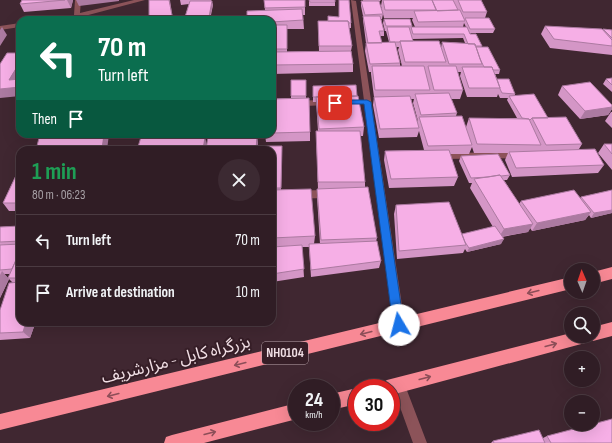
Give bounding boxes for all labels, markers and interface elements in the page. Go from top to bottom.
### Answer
text: 70 m [98,31,146,64]
icon: left [32,32,84,84]
text: Turn left [98,65,149,86]
pin [318,86,352,120]
icon: arrive [324,92,346,114]
icon: arrive [65,108,87,130]
text: Then [32,110,57,129]
text: 1 min [32,157,77,186]
button: close [218,159,260,201]
text: 80 m · 06:23 [32,187,85,203]
icon: left [32,230,54,252]
text: Turn left [66,231,111,250]
text: 70 m [235,231,260,250]
north arrow [564,263,600,299]
map controls [564,263,600,431]
icon: arrive [32,282,54,304]
text: Arrive at destination [66,283,175,302]
text: 10 m [236,283,260,302]
one-way arrow [527,289,540,297]
position arrow [378,304,420,346]
button: search [564,307,600,343]
one-way arrow [360,330,373,337]
street label: بزرگراه کابل - مزارشریف [99,332,253,388]
one-way arrow [544,341,557,348]
road number: NH0104 [262,342,308,364]
button: + [564,351,600,387]
one-way arrow [233,360,246,368]
one-way arrow [418,374,431,381]
speed limit sign: 30 [348,379,400,431]
text: 24 [305,388,323,412]
one-way arrow [107,391,120,399]
button: − [564,395,600,431]
text: km/h [305,409,323,421]
one-way arrow [203,429,216,437]

